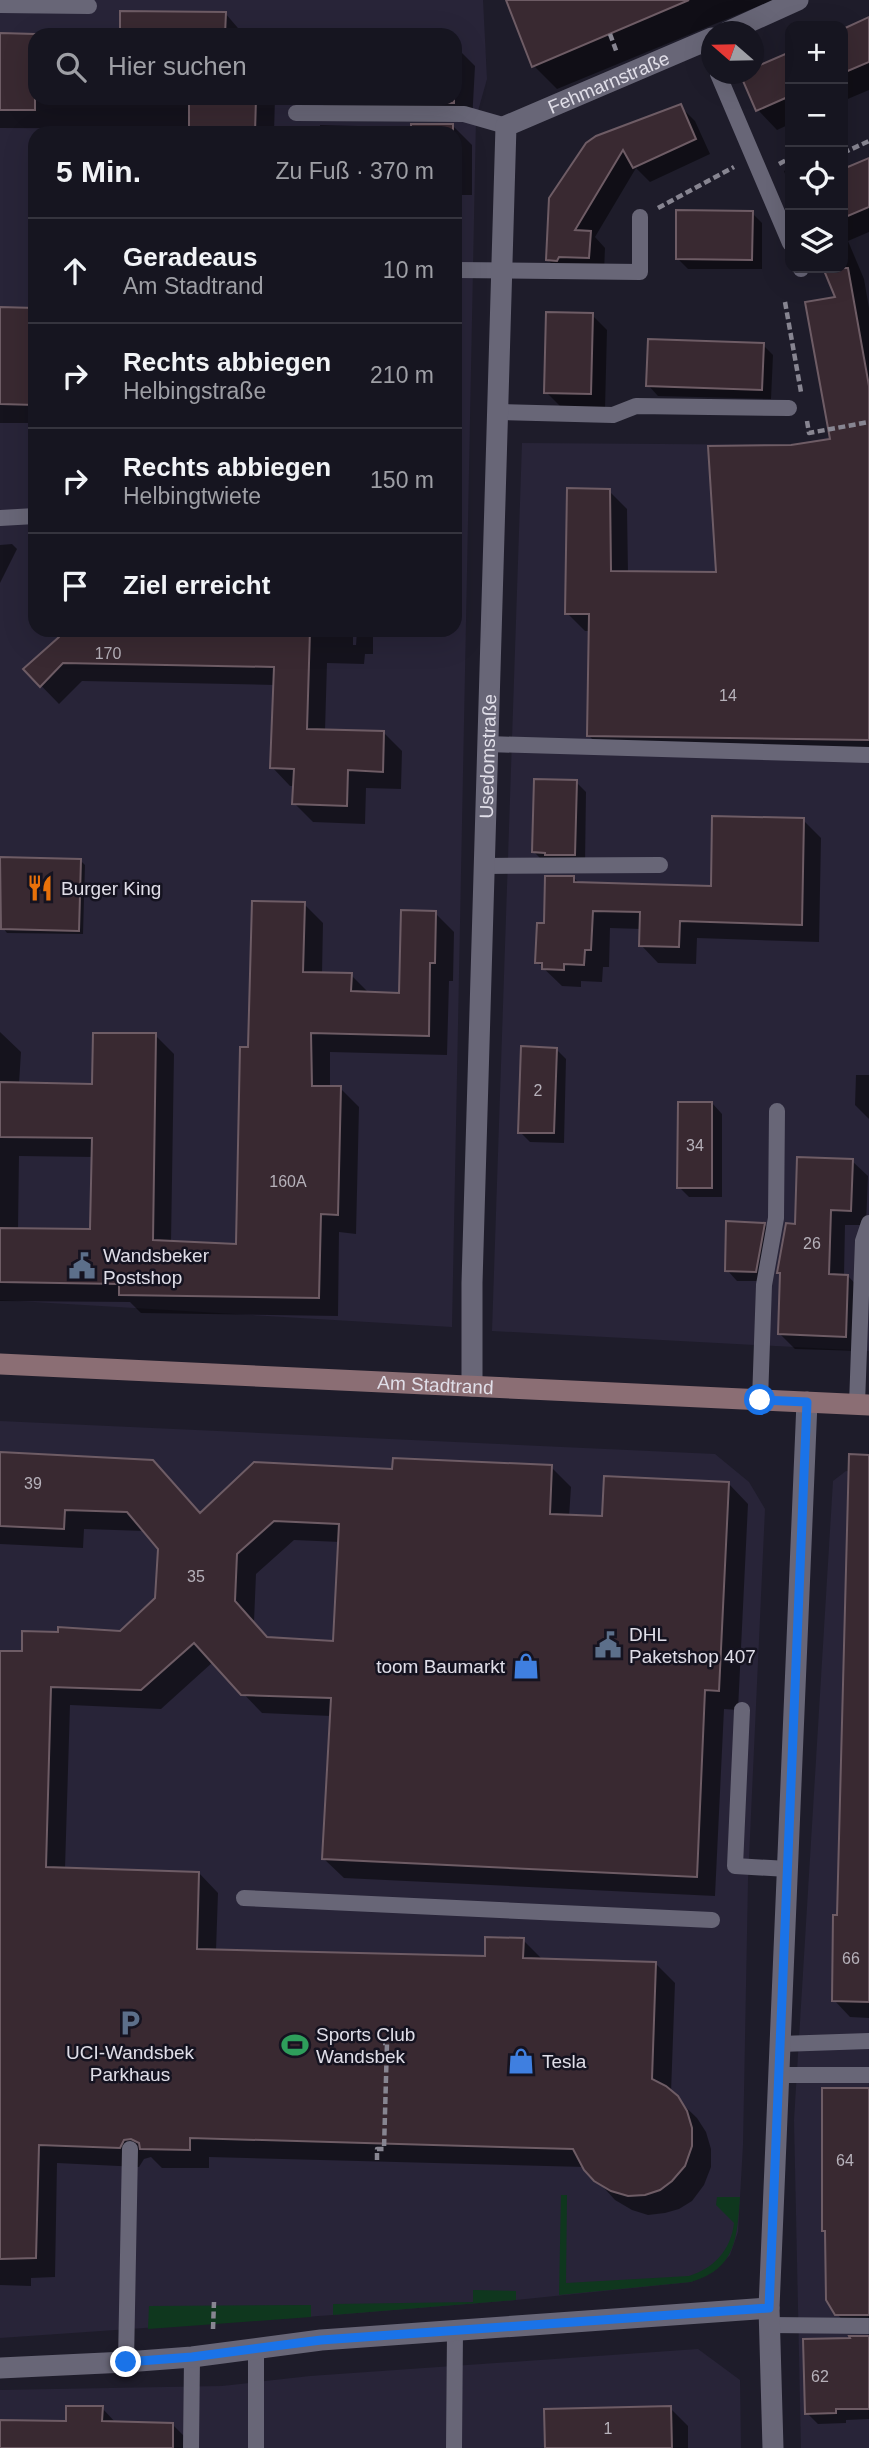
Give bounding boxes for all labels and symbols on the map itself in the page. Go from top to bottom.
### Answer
north arrow [701,21,764,84]
street label: Fehmarnstraße [545,47,673,118]
house number: 170 [95,645,121,662]
house number: 14 [719,687,737,704]
street label: Usedomstraße [476,694,500,819]
restaurant icon: Burger King [25,873,55,903]
place label: Burger King [61,878,161,899]
house number: 2 [534,1082,543,1099]
house number: 34 [686,1137,704,1154]
house number: 160A [269,1173,307,1190]
house number: 26 [803,1235,821,1252]
place label: Wandsbeker Postshop [103,1245,210,1288]
public building icon: Wandsbeker Postshop [67,1251,97,1281]
street label: Am Stadtrand [377,1372,494,1398]
route start [744,1384,775,1415]
house number: 39 [24,1475,42,1492]
house number: 35 [187,1568,205,1585]
place label: DHL Paketshop 407 [629,1624,756,1667]
public building icon: DHL Paketshop 407 [593,1630,623,1660]
shop icon: toom Baumarkt [511,1651,541,1681]
place label: toom Baumarkt [376,1656,506,1677]
house number: 66 [842,1950,860,1967]
parking icon: UCI-Wandsbek Parkhaus [115,2008,145,2038]
place label: Sports Club Wandsbek [316,2024,415,2067]
sports icon: Sports Club Wandsbek [280,2030,310,2060]
place label: UCI-Wandsbek Parkhaus [66,2042,195,2085]
shop icon: Tesla [506,2046,536,2076]
place label: Tesla [542,2051,587,2072]
house number: 64 [836,2152,854,2169]
route end [110,2346,141,2377]
house number: 62 [811,2368,829,2385]
house number: 1 [604,2420,613,2437]

